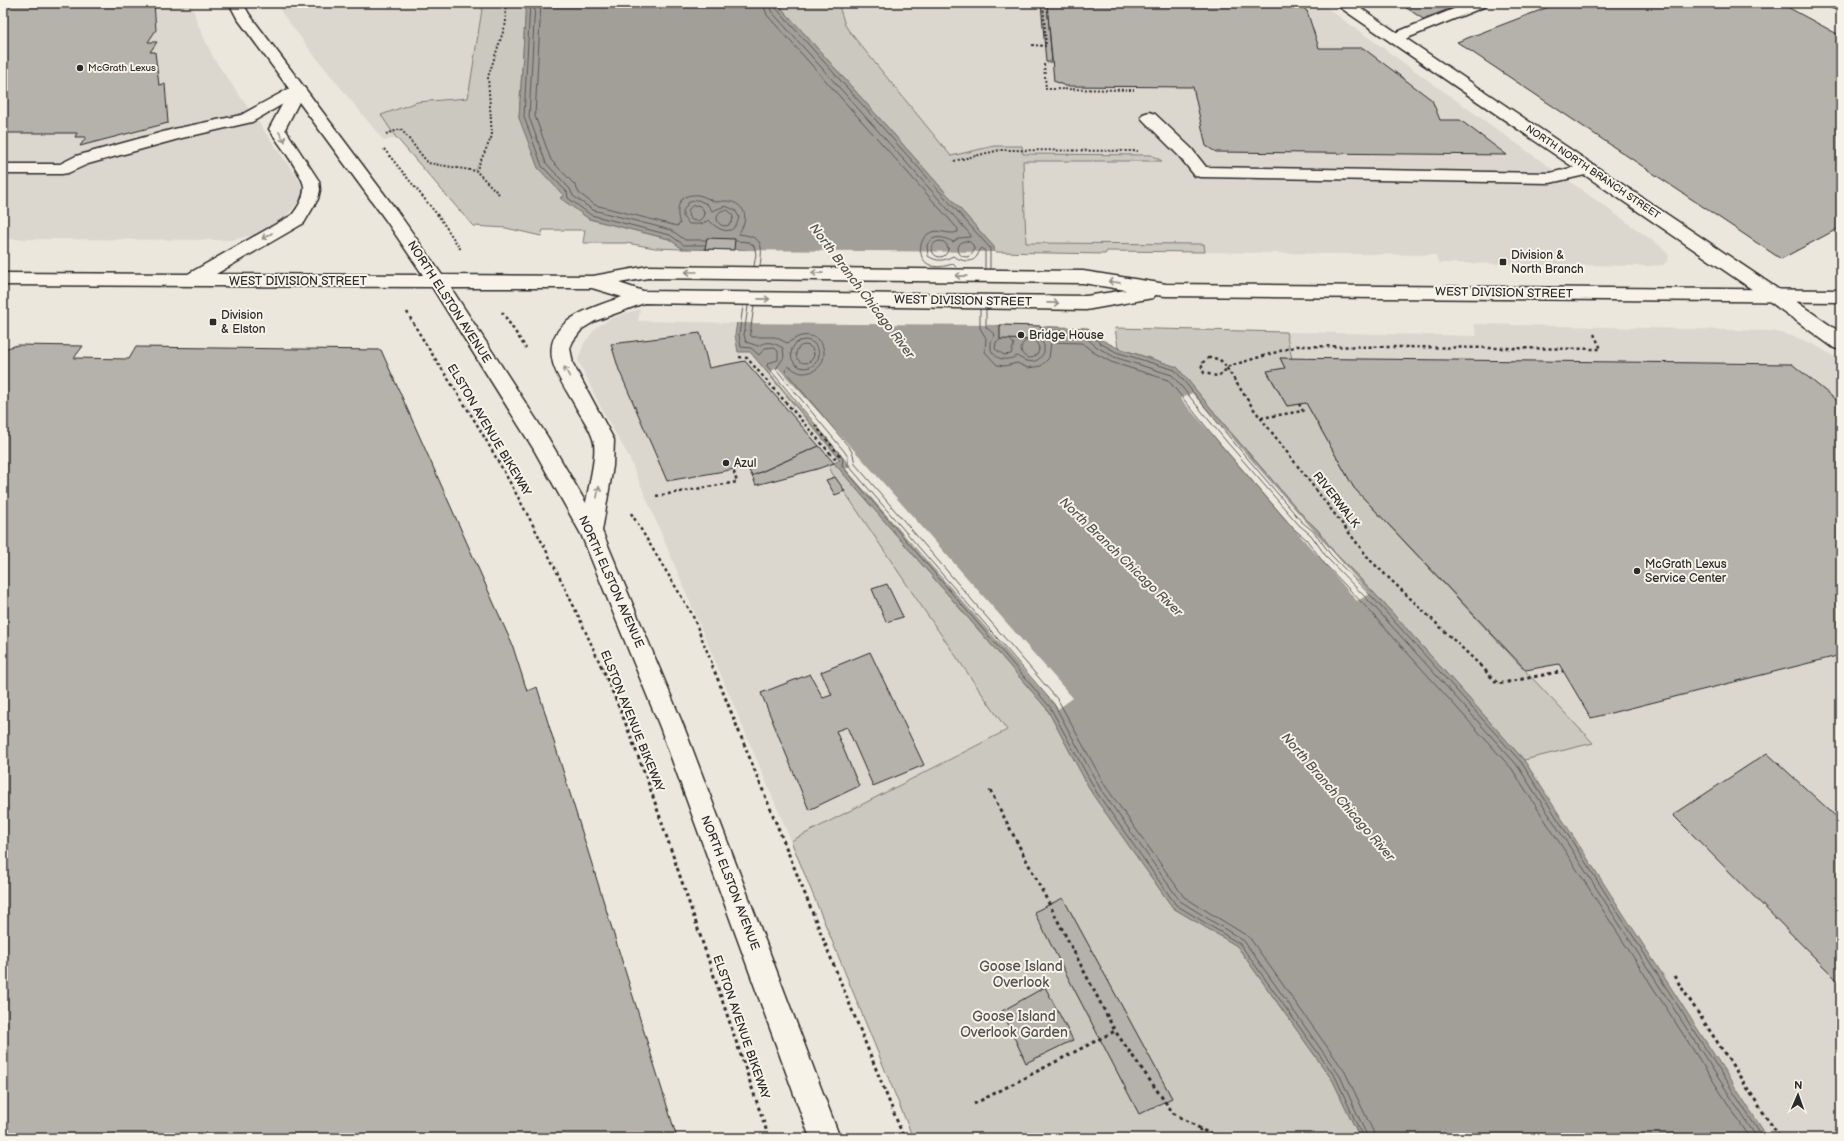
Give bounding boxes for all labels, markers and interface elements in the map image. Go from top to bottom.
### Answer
place label: McGrath Lexus [88,62,156,74]
marker: McGrath Lexus [75,63,85,73]
street label: NORTH NORTH BRANCH STREET [1524,123,1662,221]
one-way arrow [279,131,287,143]
water label: North Branch Chicago River [806,220,919,363]
one-way arrow [261,233,273,241]
street label: NORTH ELSTON AVENUE [404,238,494,366]
place label: Division & North Branch [1511,248,1584,277]
marker: Division & North Branch [1498,257,1508,267]
one-way arrow [685,268,698,276]
one-way arrow [811,270,824,277]
one-way arrow [955,272,968,280]
street label: WEST DIVISION STREET [229,274,368,289]
one-way arrow [1108,278,1121,286]
street label: WEST DIVISION STREET [1435,284,1574,302]
street label: WEST DIVISION STREET [894,292,1033,310]
one-way arrow [757,295,770,303]
one-way arrow [1046,299,1059,307]
place label: Division & Elston [221,308,266,337]
marker: Division & Elston [208,317,218,327]
place label: Bridge House [1029,328,1104,343]
marker: Bridge House [1016,330,1026,340]
street label: ELSTON AVENUE BIKEWAY [444,361,535,499]
one-way arrow [563,366,571,378]
place label: Azul [734,456,756,471]
marker: Azul [721,458,731,468]
street label: RIVERWALK [1309,469,1363,531]
one-way arrow [595,486,603,499]
water label: North Branch Chicago River [1056,494,1187,621]
street label: NORTH ELSTON AVENUE [575,514,647,650]
place label: McGrath Lexus Service Center [1645,557,1727,586]
marker: McGrath Lexus Service Center [1632,566,1642,576]
street label: ELSTON AVENUE BIKEWAY [597,648,668,795]
water label: North Branch Chicago River [1278,730,1399,865]
street label: NORTH ELSTON AVENUE [697,814,763,953]
street label: ELSTON AVENUE BIKEWAY [709,953,773,1102]
park label: Goose Island Overlook [979,958,1063,991]
park label: Goose Island Overlook Garden [960,1008,1068,1041]
north arrow [1778,1075,1818,1115]
text: N [1794,1079,1803,1092]

